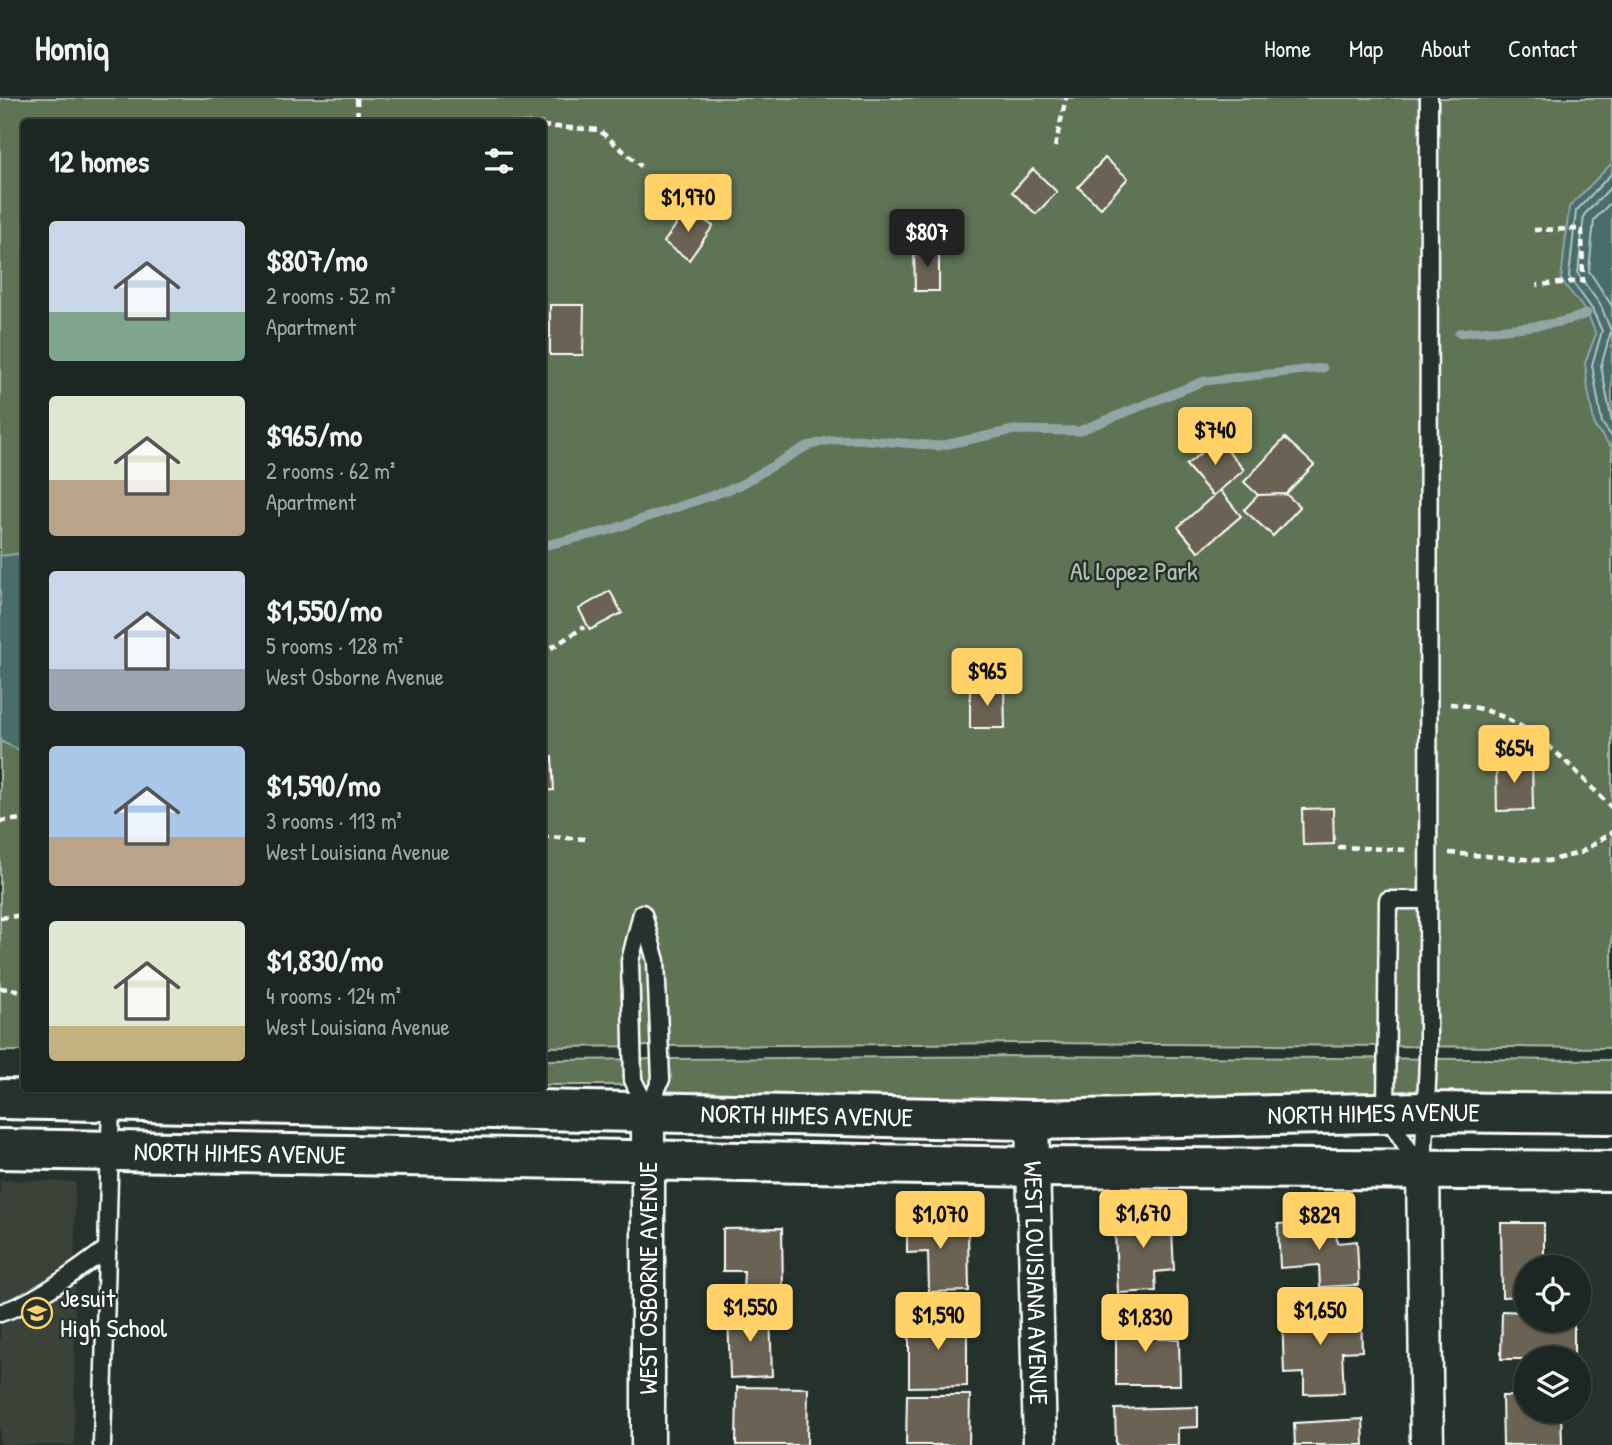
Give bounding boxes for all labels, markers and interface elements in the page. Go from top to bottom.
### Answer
text: Homiq [35,26,109,70]
text: Home [1264,32,1311,64]
text: Map [1349,32,1383,64]
text: About [1421,32,1470,64]
text: Contact [1508,32,1577,64]
text: 12 homes [49,141,149,181]
icon: filters [480,142,518,180]
pin: $1,970 [631,174,745,234]
text: $1,970 [661,181,715,212]
pin: $807 [886,209,968,269]
text: $807 [905,216,949,247]
text: $807/mo [266,240,368,280]
icon: home [105,249,189,333]
text: 2 rooms · 52 m² [266,280,396,311]
text: Apartment [266,311,356,342]
pin: $740 [1174,408,1256,467]
text: $740 [1194,414,1236,445]
text: $965/mo [266,415,362,455]
icon: home [105,424,189,508]
text: 2 rooms · 62 m² [266,455,395,486]
text: Apartment [266,486,356,517]
park label: Al Lopez Park [1070,553,1198,588]
text: $1,550/mo [266,590,382,630]
icon: home [105,599,189,683]
text: 5 rooms · 128 m² [266,630,403,661]
pin: $965 [946,648,1028,708]
text: $965 [967,655,1007,686]
text: West Osborne Avenue [266,661,444,692]
pin: $654 [1473,726,1555,785]
text: $654 [1494,732,1534,763]
text: $1,590/mo [266,765,380,805]
icon: home [105,774,189,858]
text: 3 rooms · 113 m² [266,805,402,836]
text: West Louisiana Avenue [266,836,450,867]
text: $1,830/mo [266,940,383,980]
icon: home [105,949,189,1033]
text: 4 rooms · 124 m² [266,980,401,1011]
text: West Louisiana Avenue [266,1011,450,1042]
street label: NORTH HIMES AVENUE [1267,1094,1480,1132]
street label: NORTH HIMES AVENUE [700,1095,914,1135]
street label: NORTH HIMES AVENUE [134,1133,347,1172]
street label: WEST OSBORNE AVENUE [630,1161,665,1395]
street label: WEST LOUISIANA AVENUE [1016,1161,1057,1406]
pin: $1,670 [1086,1190,1200,1250]
pin: $1,070 [883,1192,997,1251]
pin: $829 [1278,1192,1360,1252]
text: $1,670 [1115,1197,1171,1228]
text: $1,070 [912,1198,968,1229]
text: $829 [1299,1199,1339,1230]
map controls [1514,1255,1591,1423]
button: locate [1514,1255,1591,1332]
place label: Jesuit High School [60,1280,167,1345]
pin: $1,550 [693,1284,807,1344]
pin: $1,650 [1263,1288,1377,1347]
text: $1,550 [723,1291,777,1322]
pin: $1,590 [881,1292,995,1352]
pin: $1,830 [1088,1294,1202,1354]
text: $1,650 [1293,1294,1347,1325]
school or university icon: Jesuit High School [20,1296,54,1330]
text: $1,590 [911,1299,965,1330]
text: $1,830 [1117,1301,1173,1332]
button: layers [1514,1346,1591,1423]

